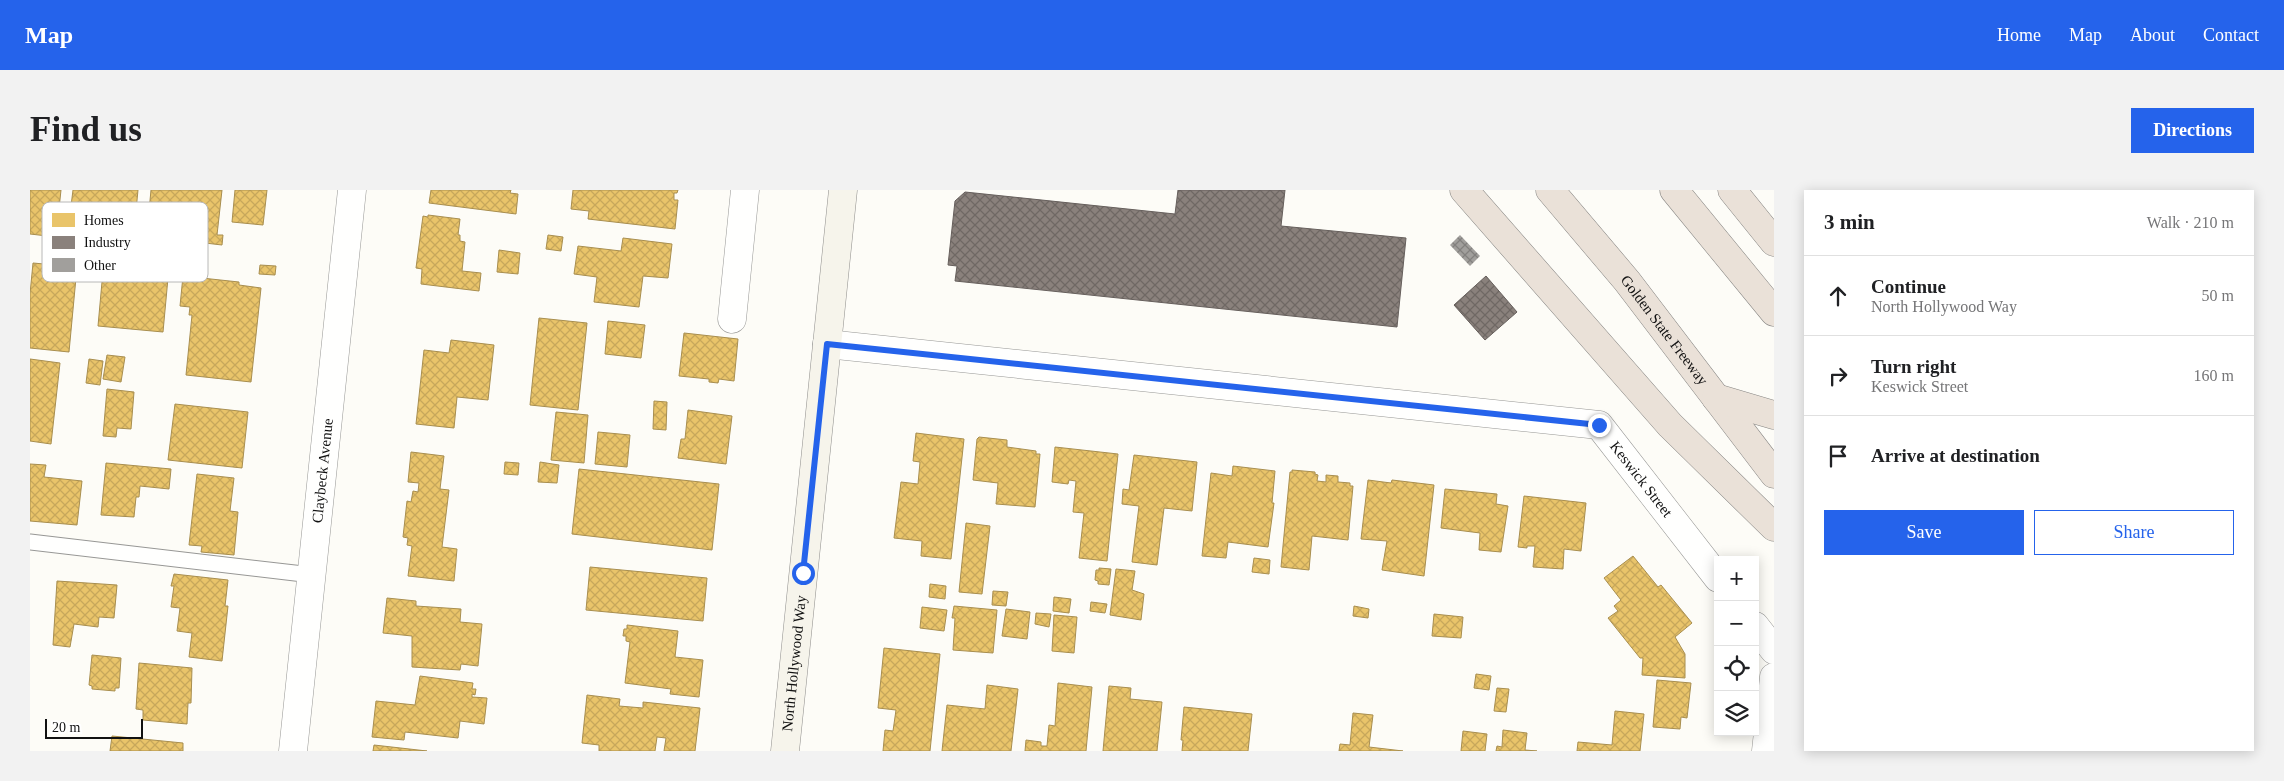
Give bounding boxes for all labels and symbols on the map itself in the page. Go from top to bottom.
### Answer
legend [42,202,208,282]
text: Homes [84,213,124,228]
text: Industry [84,235,131,250]
text: Other [84,258,116,273]
street label: Golden State Freeway [1618,272,1712,388]
route end [1588,414,1611,437]
street label: Claybeck Avenue [309,417,336,524]
street label: Keswick Street [1607,438,1676,521]
route start [792,562,815,585]
street label: North Hollywood Way [779,594,809,732]
scale bar [45,716,142,739]

